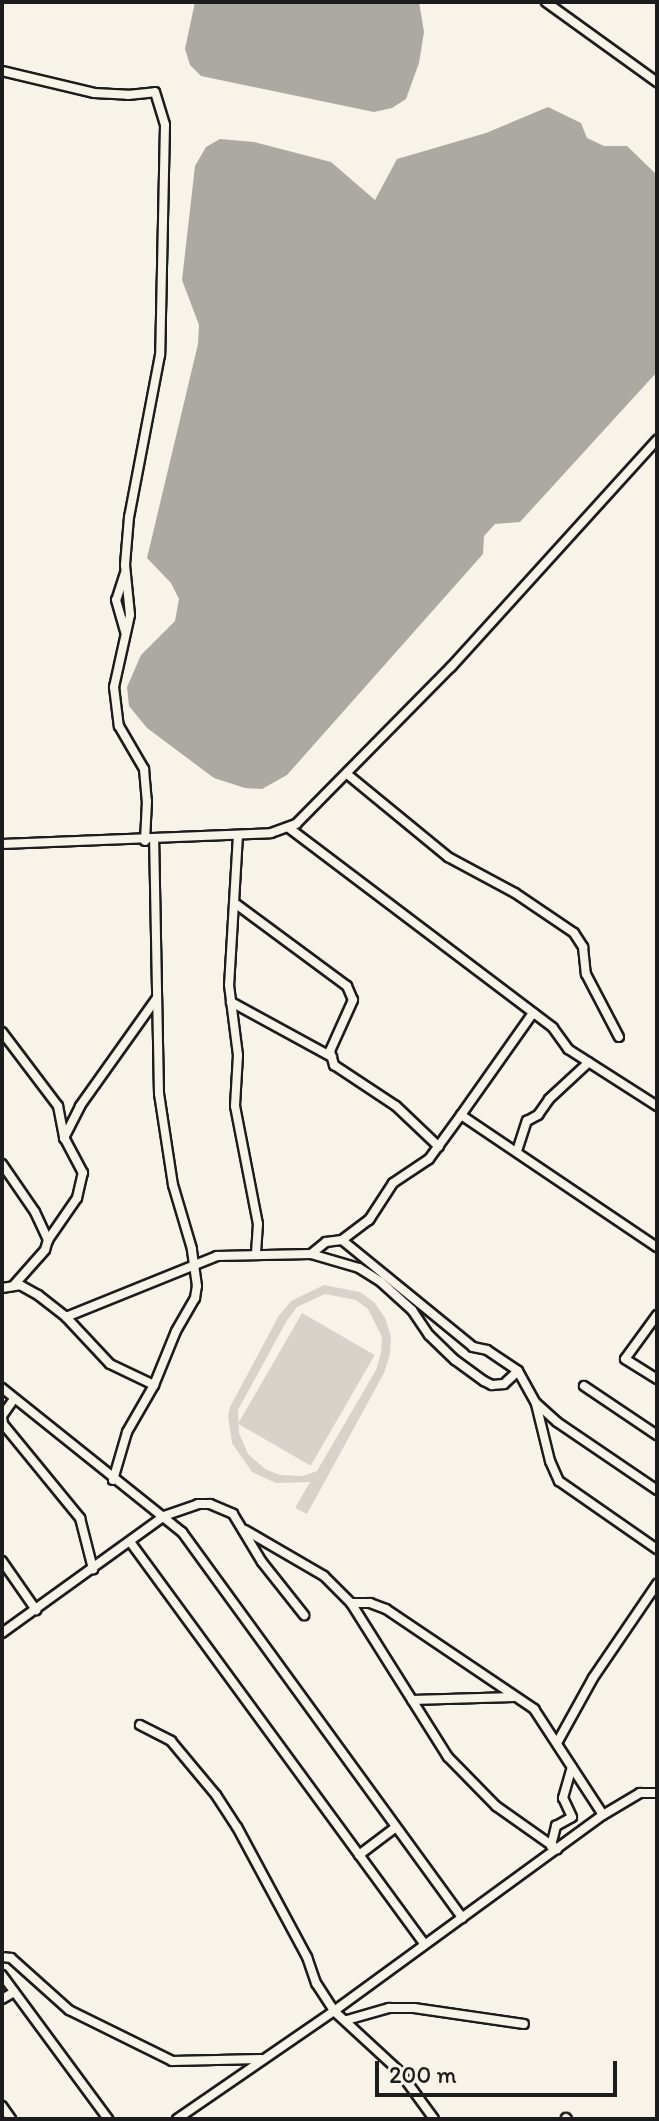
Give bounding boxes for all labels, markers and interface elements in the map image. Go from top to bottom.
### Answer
scale bar [379,2045,621,2095]
text: 200 m [389,2060,457,2089]

